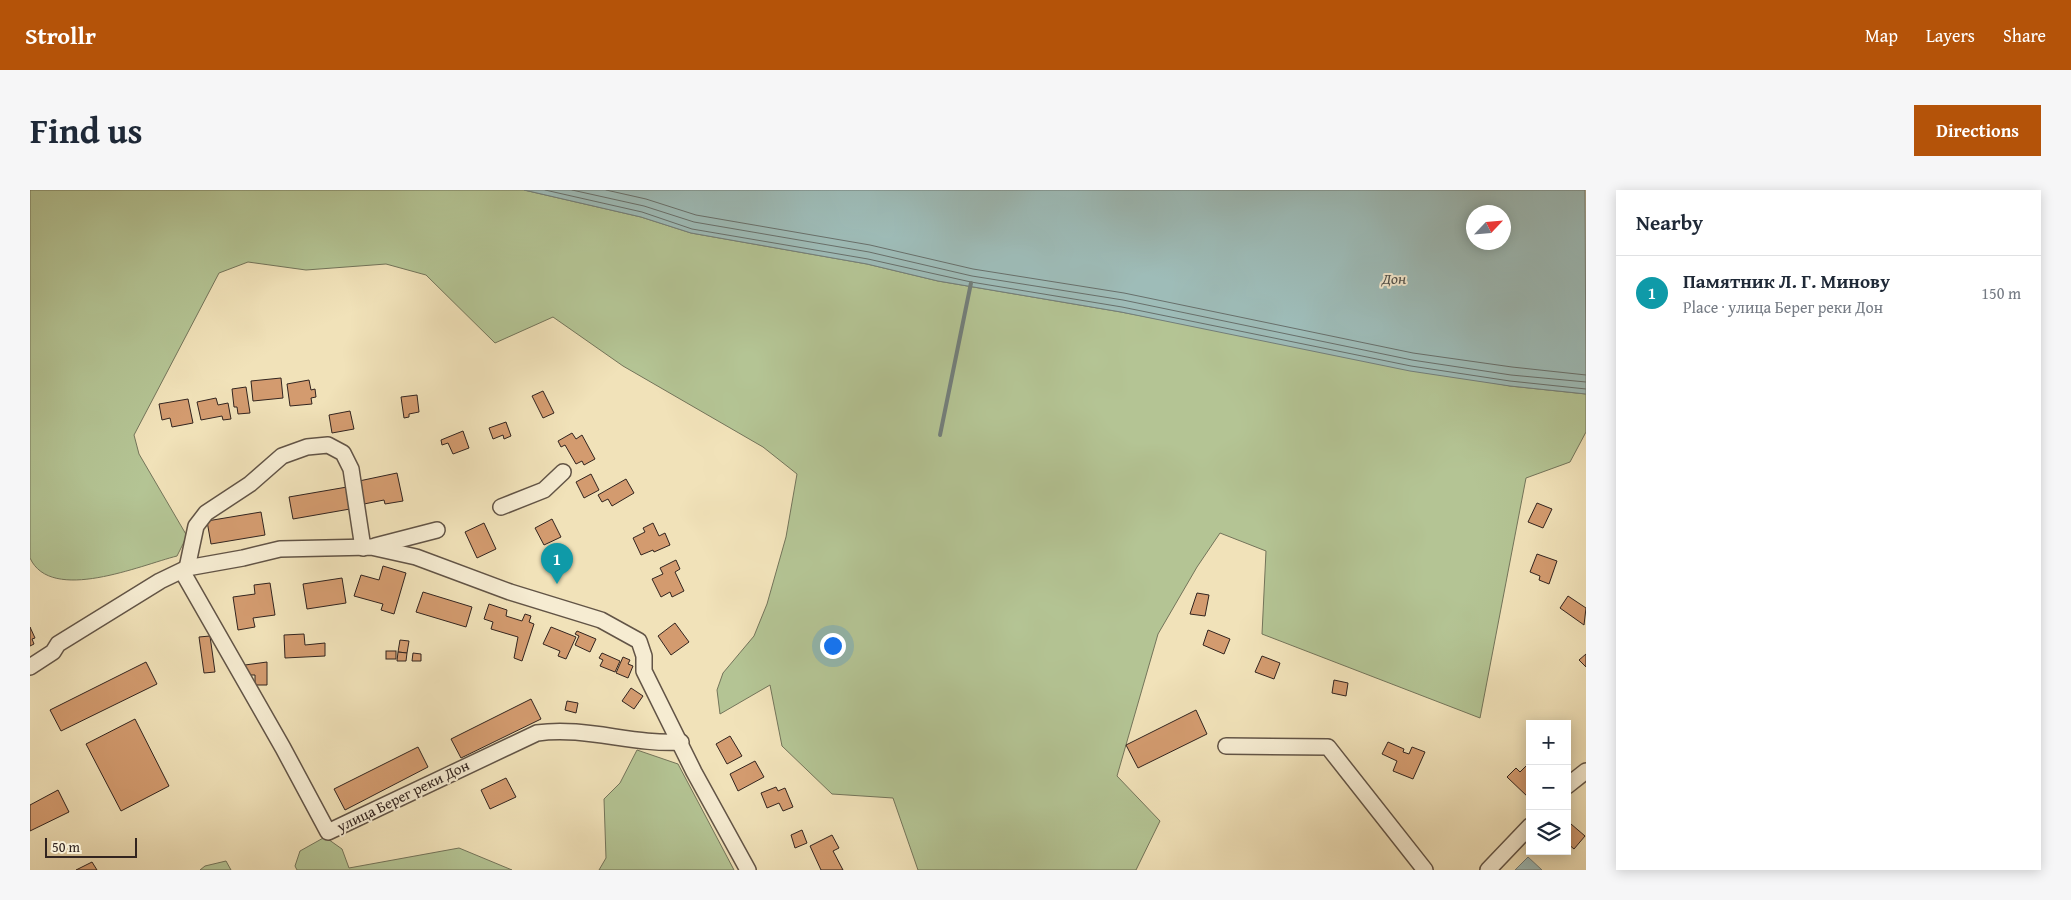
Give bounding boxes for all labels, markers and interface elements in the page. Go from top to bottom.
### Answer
text: Strollr [25,18,96,53]
text: Map [1865,22,1898,49]
text: Layers [1926,22,1975,49]
text: Share [2003,22,2046,49]
text: Find us [30,105,143,156]
button: Directions [1914,105,2041,156]
north arrow [1466,205,1511,250]
text: Nearby [1636,207,1703,238]
water label: Дон [1381,266,1406,290]
text: Памятник Л. Г. Минову [1683,267,1890,295]
text: 1 [1648,281,1656,305]
text: 150 m [1981,281,2021,305]
text: Place · улица Берег реки Дон [1683,295,1883,319]
pin: 1 [541,543,573,584]
your location [820,633,846,659]
map controls [1526,720,1571,855]
button: + [1526,720,1571,765]
street label: улица Берег реки Дон [332,754,473,837]
button: − [1526,765,1571,810]
button: layers [1526,810,1571,855]
scale bar [45,835,138,858]
text: 50 m [52,837,80,857]

